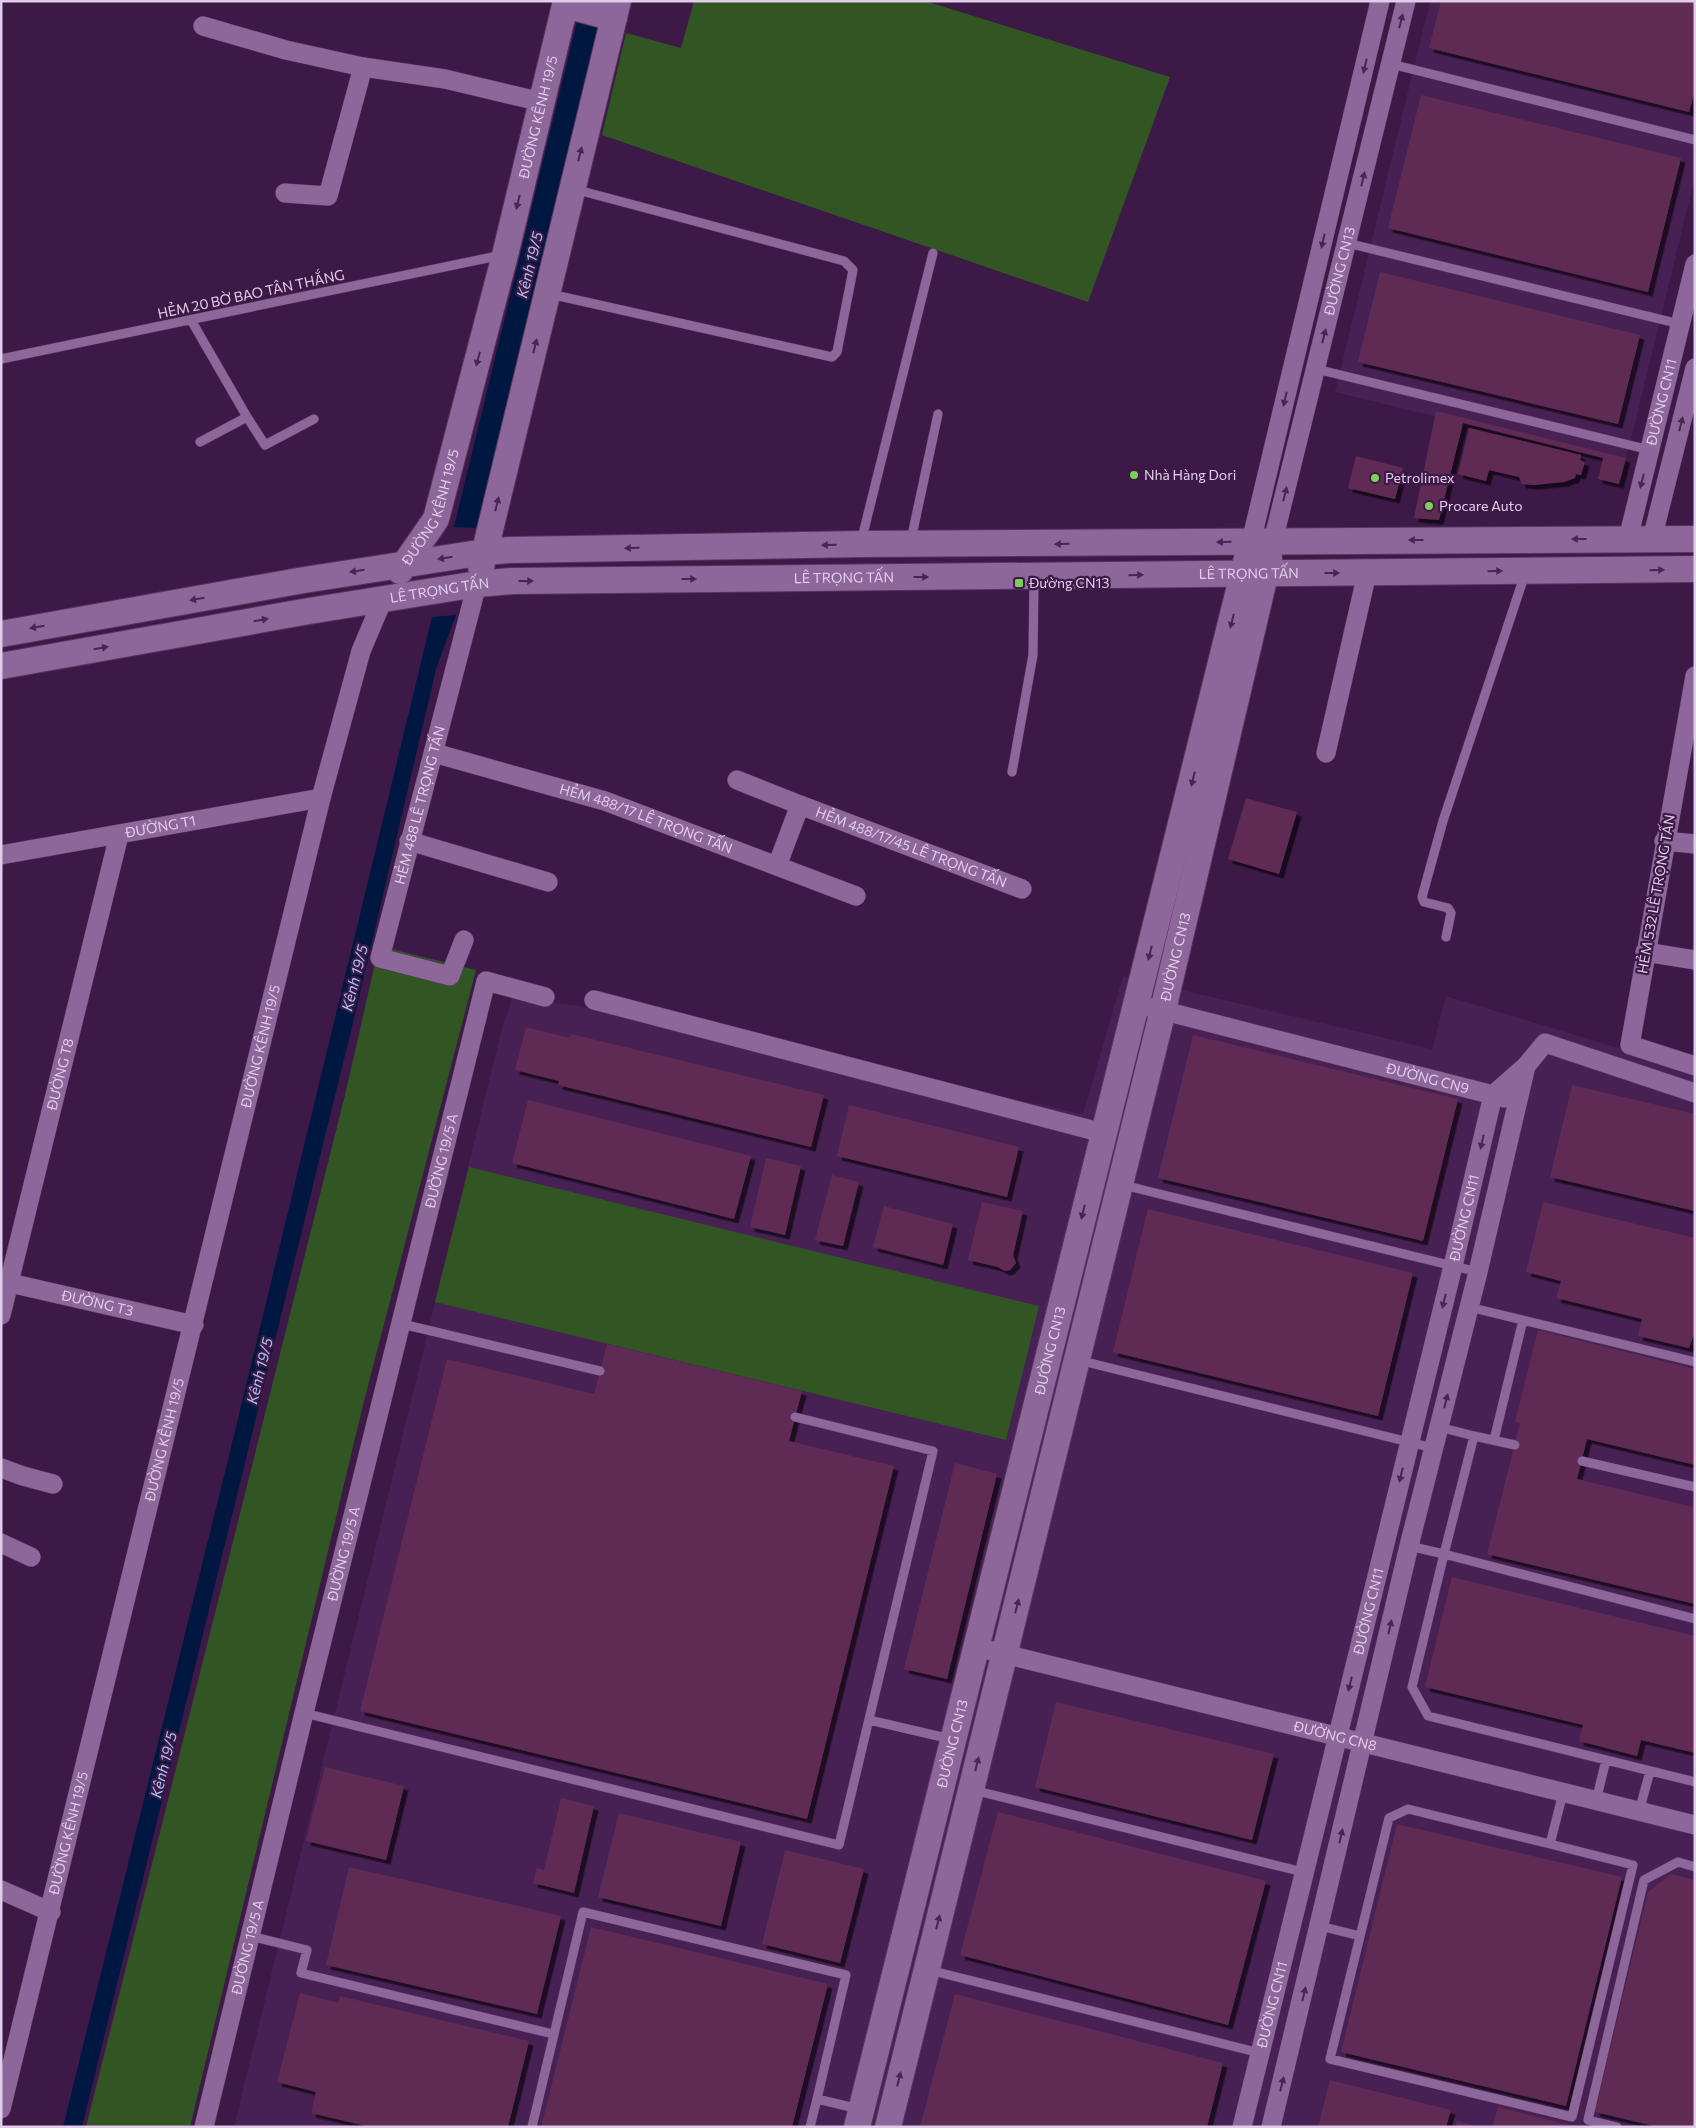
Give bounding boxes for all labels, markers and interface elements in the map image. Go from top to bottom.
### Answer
one-way arrow [1397,13,1405,28]
street label: ĐƯỜNG KÊNH 19/5 [514,54,561,181]
one-way arrow [1361,58,1369,73]
one-way arrow [577,147,585,162]
one-way arrow [1359,171,1367,186]
one-way arrow [514,194,522,209]
street label: ĐƯỜNG CN13 [1320,225,1358,318]
water label: Kênh 19/5 [512,229,546,300]
one-way arrow [1319,233,1327,248]
street label: HẺM 20 BỜ BAO TÂN THẮNG [155,263,346,322]
one-way arrow [1320,329,1328,344]
one-way arrow [531,339,539,354]
one-way arrow [473,352,481,367]
street label: ĐƯỜNG CN11 [1642,357,1680,448]
one-way arrow [1281,391,1289,406]
one-way arrow [1677,416,1685,431]
street label: ĐƯỜNG KÊNH 19/5 [397,447,462,569]
place label: Nhà Hàng Dori [1144,466,1236,483]
marker: Nhà Hàng Dori [1128,469,1140,481]
place label: Petrolimex [1385,469,1455,486]
marker: Petrolimex [1369,472,1381,484]
one-way arrow [1638,474,1646,489]
one-way arrow [1281,487,1289,502]
one-way arrow [493,497,501,512]
place label: Procare Auto [1439,497,1523,514]
marker: Procare Auto [1423,500,1435,512]
one-way arrow [1571,535,1587,543]
one-way arrow [1408,536,1424,544]
one-way arrow [1216,538,1232,546]
one-way arrow [1054,540,1070,548]
one-way arrow [821,541,837,549]
one-way arrow [624,544,640,552]
one-way arrow [437,554,453,562]
street label: LÊ TRỌNG TẤN [1199,563,1299,582]
one-way arrow [1650,566,1666,574]
street label: LÊ TRỌNG TẤN [794,567,894,586]
one-way arrow [1487,567,1503,575]
one-way arrow [348,568,364,576]
one-way arrow [1325,569,1341,577]
one-way arrow [1128,571,1144,579]
one-way arrow [913,573,929,581]
street label: LÊ TRỌNG TẤN [389,574,490,606]
place label: Đường CN13 [1028,574,1109,591]
one-way arrow [681,575,697,583]
one-way arrow [518,576,534,584]
marker: Đường CN13 [1013,577,1025,589]
one-way arrow [188,595,204,603]
one-way arrow [1228,613,1236,628]
one-way arrow [253,615,269,623]
one-way arrow [28,624,44,632]
one-way arrow [93,644,109,652]
street label: HẺM 488 LÊ TRỌNG TẤN [391,724,448,886]
one-way arrow [1189,771,1197,786]
street label: HẺM 488/17 LÊ TRỌNG TẤN [558,780,735,856]
street label: HẺM 488/17/45 LÊ TRỌNG TẤN [813,803,1009,891]
street label: ĐƯỜNG T1 [123,811,197,841]
street label: HẺM 532 LÊ TRỌNG TẤN [1632,813,1678,975]
street label: ĐƯỜNG CN13 [1156,911,1194,1004]
water label: Kênh 19/5 [337,942,371,1013]
one-way arrow [1146,946,1154,961]
street label: ĐƯỜNG KÊNH 19/5 [236,983,283,1110]
street label: ĐƯỜNG T8 [42,1036,77,1113]
street label: ĐƯỜNG CN9 [1384,1059,1471,1097]
street label: ĐƯỜNG 19/5 A [421,1111,461,1211]
one-way arrow [1478,1135,1486,1150]
street label: ĐƯỜNG CN11 [1445,1173,1482,1264]
one-way arrow [1079,1205,1087,1220]
street label: ĐƯỜNG T3 [59,1286,135,1319]
one-way arrow [1440,1293,1448,1308]
street label: ĐƯỜNG CN13 [1030,1305,1069,1397]
water label: Kênh 19/5 [242,1335,276,1406]
street label: ĐƯỜNG KÊNH 19/5 [140,1376,187,1504]
one-way arrow [1442,1393,1450,1408]
one-way arrow [1397,1468,1405,1483]
street label: ĐƯỜNG 19/5 A [323,1504,363,1604]
street label: ĐƯỜNG CN11 [1349,1566,1387,1657]
one-way arrow [1013,1599,1021,1614]
one-way arrow [1386,1619,1394,1634]
one-way arrow [1346,1677,1354,1692]
street label: ĐƯỜNG CN13 [932,1698,971,1790]
street label: ĐƯỜNG CN8 [1291,1717,1379,1754]
water label: Kênh 19/5 [146,1729,180,1800]
one-way arrow [973,1756,981,1771]
street label: ĐƯỜNG KÊNH 19/5 [44,1770,91,1897]
one-way arrow [1337,1828,1345,1843]
street label: ĐƯỜNG 19/5 A [227,1898,267,1997]
one-way arrow [934,1914,942,1929]
street label: ĐƯỜNG CN11 [1252,1960,1290,2050]
one-way arrow [1300,1987,1308,2002]
one-way arrow [895,2072,903,2087]
one-way arrow [1278,2077,1286,2092]

